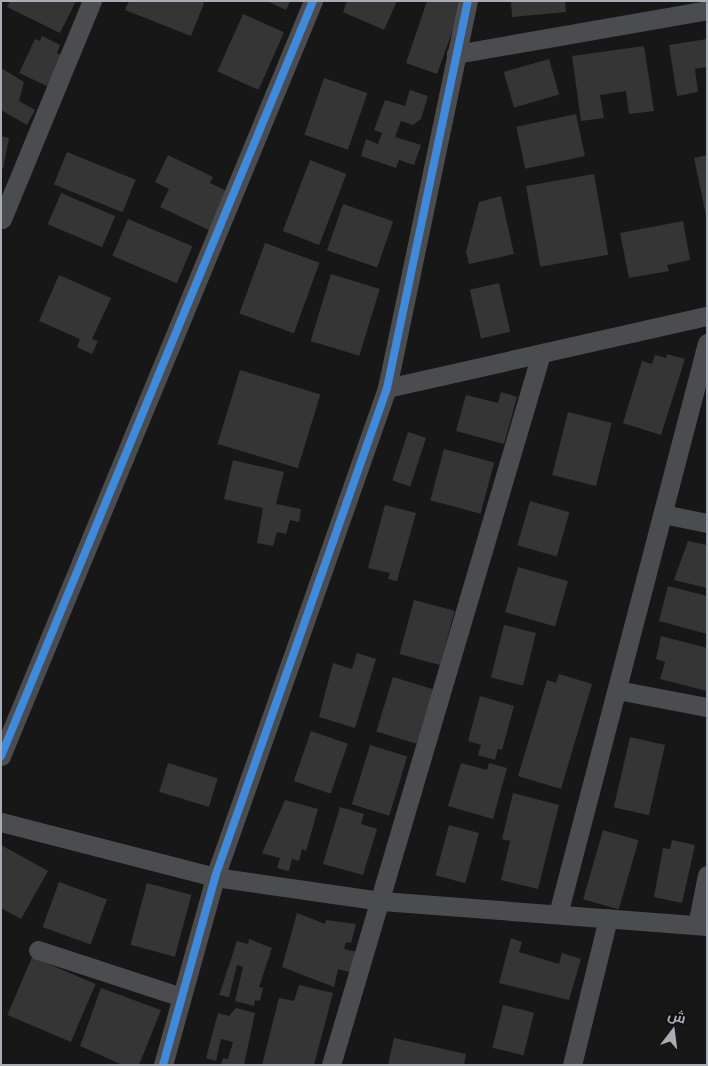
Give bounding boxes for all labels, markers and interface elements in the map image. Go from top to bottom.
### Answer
text: ش [666,1005,688,1028]
north arrow [648,1006,698,1056]

